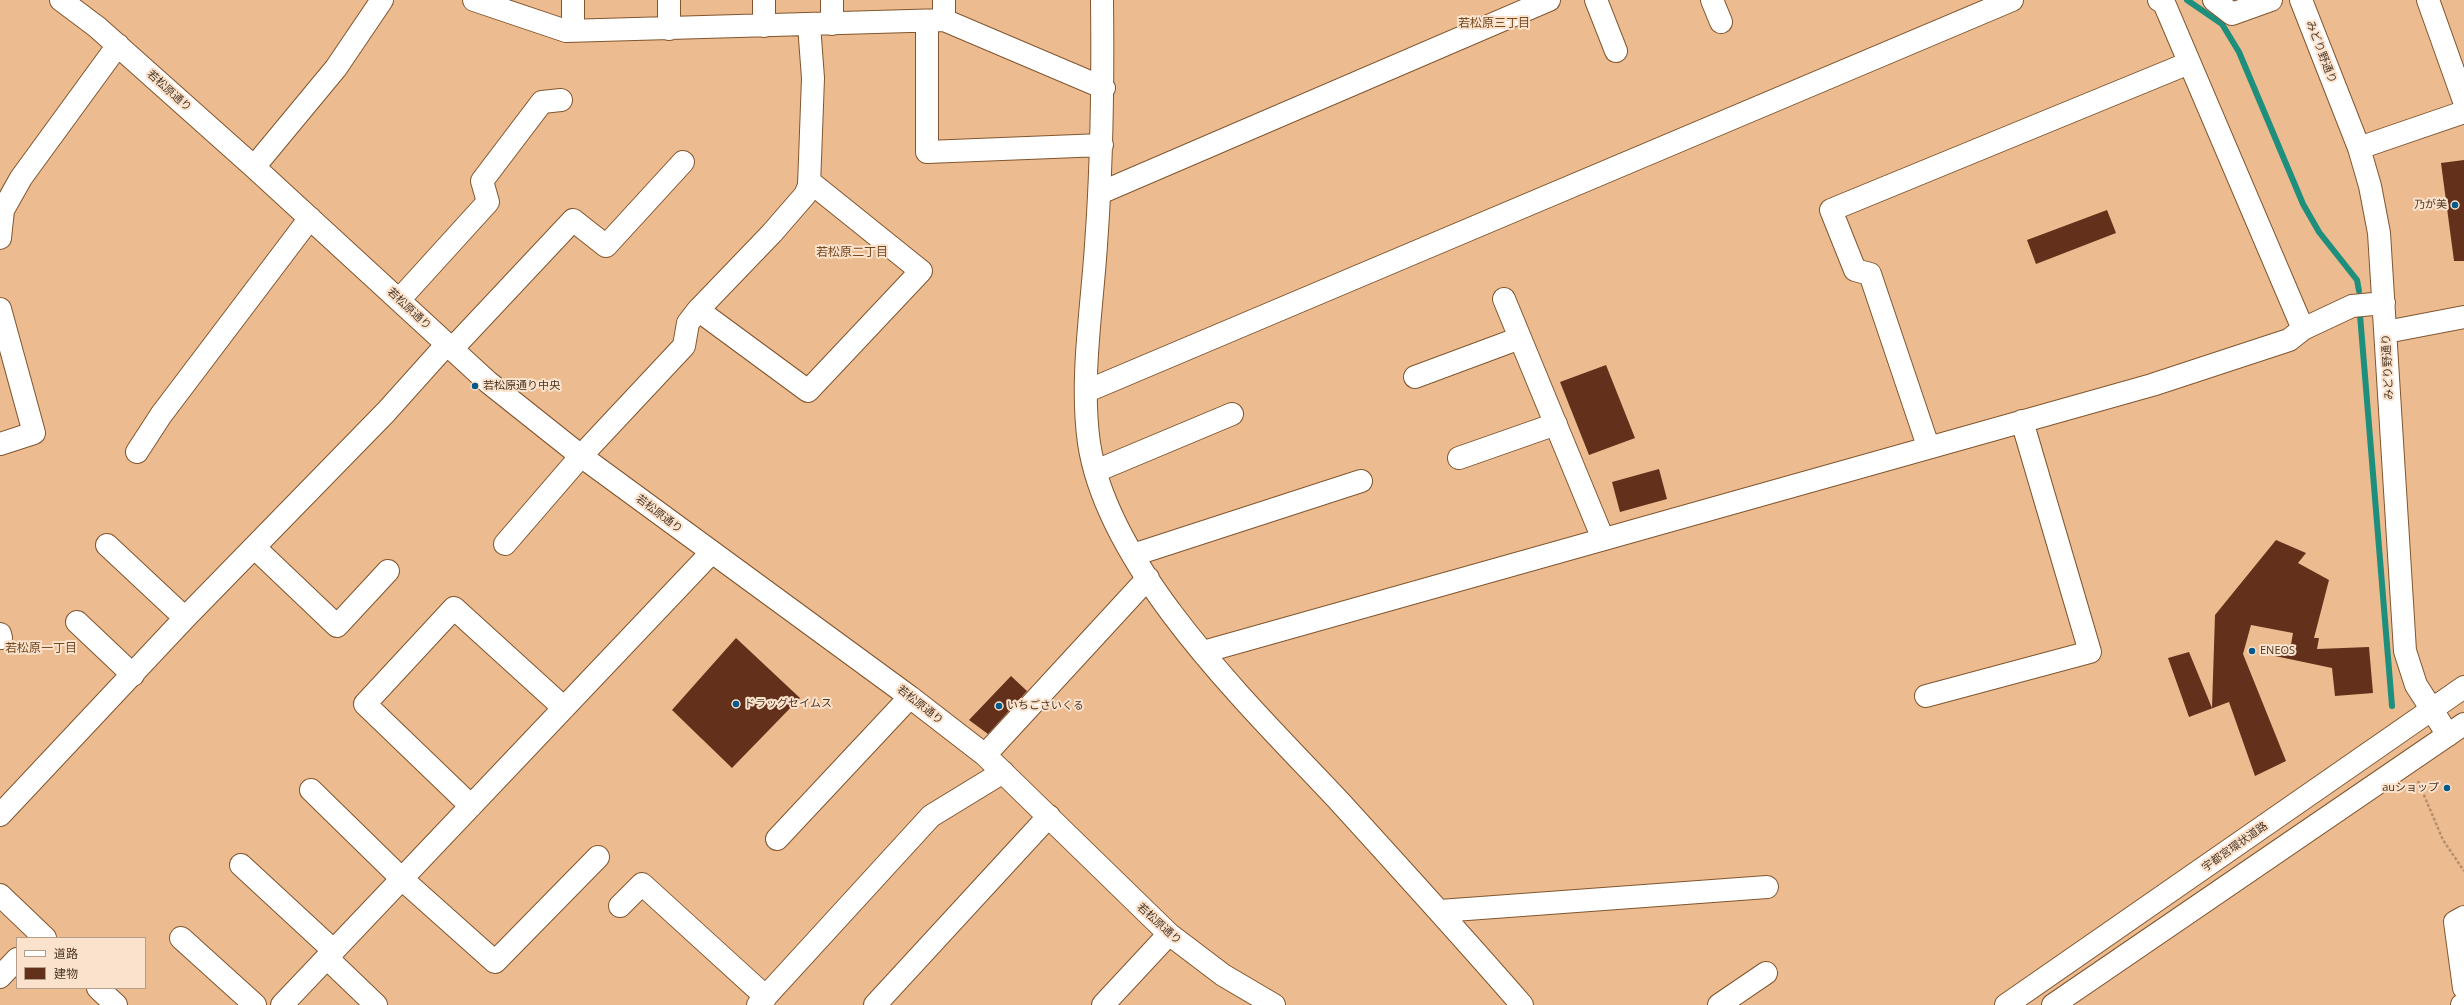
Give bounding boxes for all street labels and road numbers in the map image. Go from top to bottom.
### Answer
street label: みどり野通り [2303,19,2339,85]
street label: 若松原通り [144,68,194,114]
street label: 若松原通り [384,285,434,333]
street label: みどり野通り [2380,334,2396,400]
street label: 若松原通り [633,492,685,536]
street label: 若松原通り [894,683,946,727]
street label: 宇都宮環状道路 [2200,820,2270,874]
street label: 若松原通り [1134,901,1184,947]

